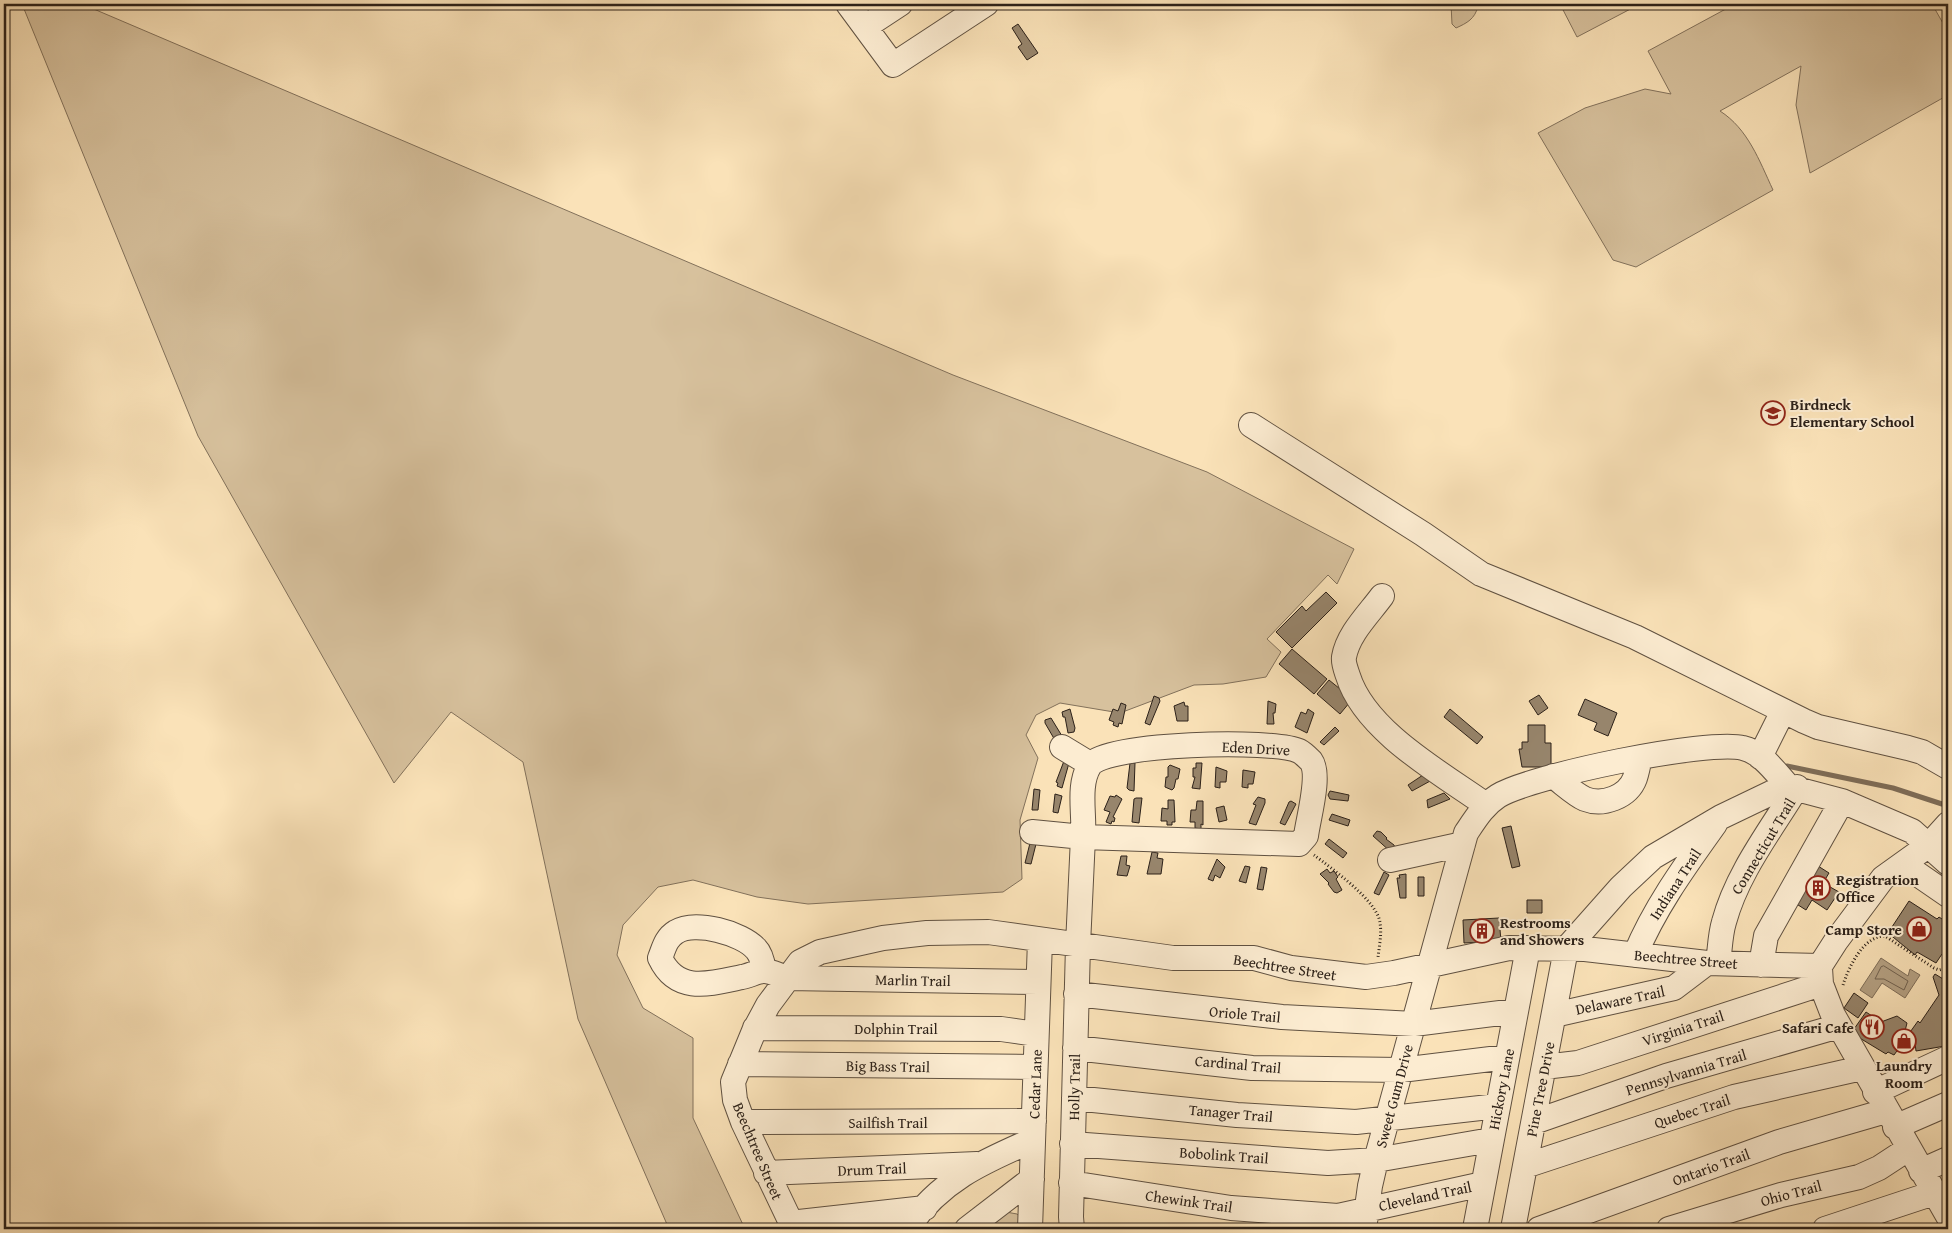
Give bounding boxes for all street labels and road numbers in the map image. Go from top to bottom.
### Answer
street label: Eden Drive [1221,736,1291,760]
street label: Connecticut Trail [1726,794,1800,898]
street label: Indiana Trail [1644,844,1706,924]
street label: Beechtree Street [1633,944,1739,974]
street label: Beechtree Street [1232,948,1339,986]
street label: Marlin Trail [875,969,951,991]
street label: Delaware Trail [1573,980,1667,1020]
street label: Oriole Trail [1208,1000,1282,1028]
street label: Virginia Trail [1639,1005,1727,1051]
street label: Dolphin Trail [854,1018,938,1039]
street label: Pine Tree Drive [1520,1040,1560,1138]
street label: Sweet Gum Drive [1370,1042,1418,1150]
street label: Pennsylvannia Trail [1623,1044,1749,1100]
street label: Hickory Lane [1483,1047,1519,1131]
street label: Cedar Lane [1023,1049,1047,1119]
street label: Cardinal Trail [1194,1050,1282,1078]
street label: Holly Trail [1063,1053,1085,1121]
street label: Big Bass Trail [846,1055,930,1077]
street label: Quebec Trail [1651,1089,1733,1133]
street label: Beechtree Street [728,1099,788,1204]
street label: Tanager Trail [1188,1099,1274,1127]
street label: Sailfish Trail [848,1112,928,1133]
street label: Bobolink Trail [1179,1141,1269,1169]
street label: Ontario Trail [1669,1143,1753,1191]
street label: Drum Trail [837,1157,907,1181]
street label: Ohio Trail [1758,1175,1824,1211]
street label: Cleveland Trail [1377,1176,1473,1216]
street label: Chewink Trail [1144,1184,1234,1218]

